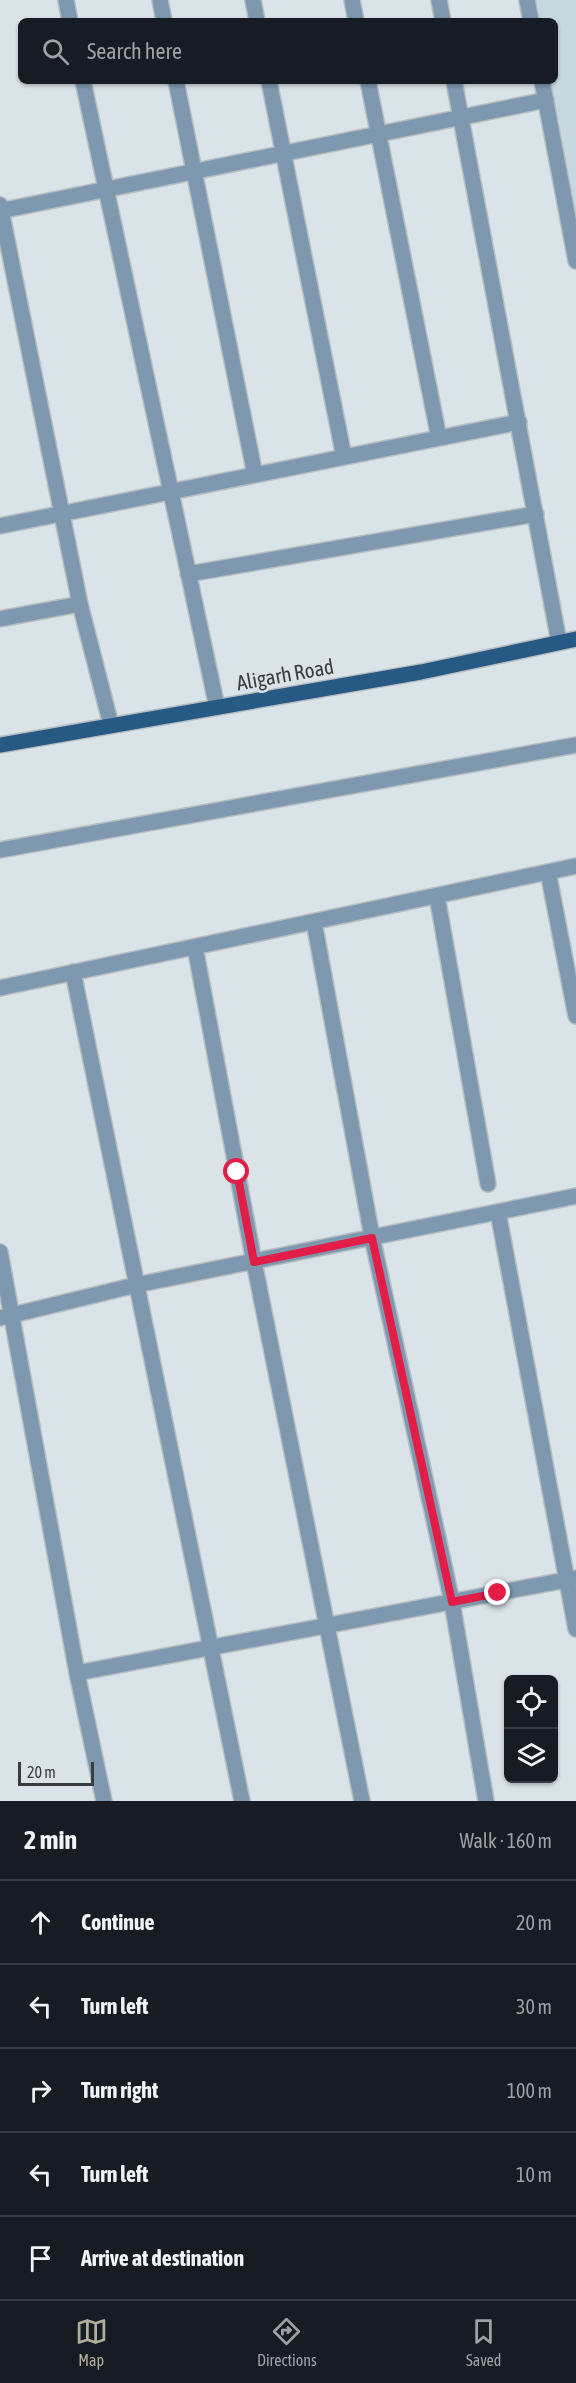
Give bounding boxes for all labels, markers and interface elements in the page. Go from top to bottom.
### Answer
search box [18,18,558,84]
icon: search [39,35,72,68]
text: Search here [87,38,182,64]
street label: Aligarh Road [234,654,336,694]
route start [223,1158,249,1184]
route end [484,1579,510,1605]
map controls [504,1675,558,1783]
button: locate [504,1675,558,1729]
button: layers [504,1729,558,1783]
scale bar [18,1759,94,1786]
text: 20 m [27,1763,56,1781]
text: 2 min [24,1825,77,1855]
text: Walk · 160 m [460,1829,552,1852]
icon: ahead [24,1906,57,1939]
text: Continue [81,1909,155,1935]
text: 20 m [516,1911,552,1934]
icon: left [24,1990,57,2023]
text: Turn left [81,1993,148,2019]
text: 30 m [516,1995,552,2018]
icon: right [24,2074,57,2107]
text: Turn right [81,2077,158,2103]
text: 100 m [507,2079,552,2102]
icon: left [24,2158,57,2191]
text: Turn left [81,2161,148,2187]
text: 10 m [516,2163,552,2186]
icon: arrive [24,2242,57,2275]
text: Arrive at destination [81,2245,244,2271]
tab: Map [75,2315,108,2369]
tab: Directions [257,2315,317,2369]
tab: Saved [466,2315,501,2369]

